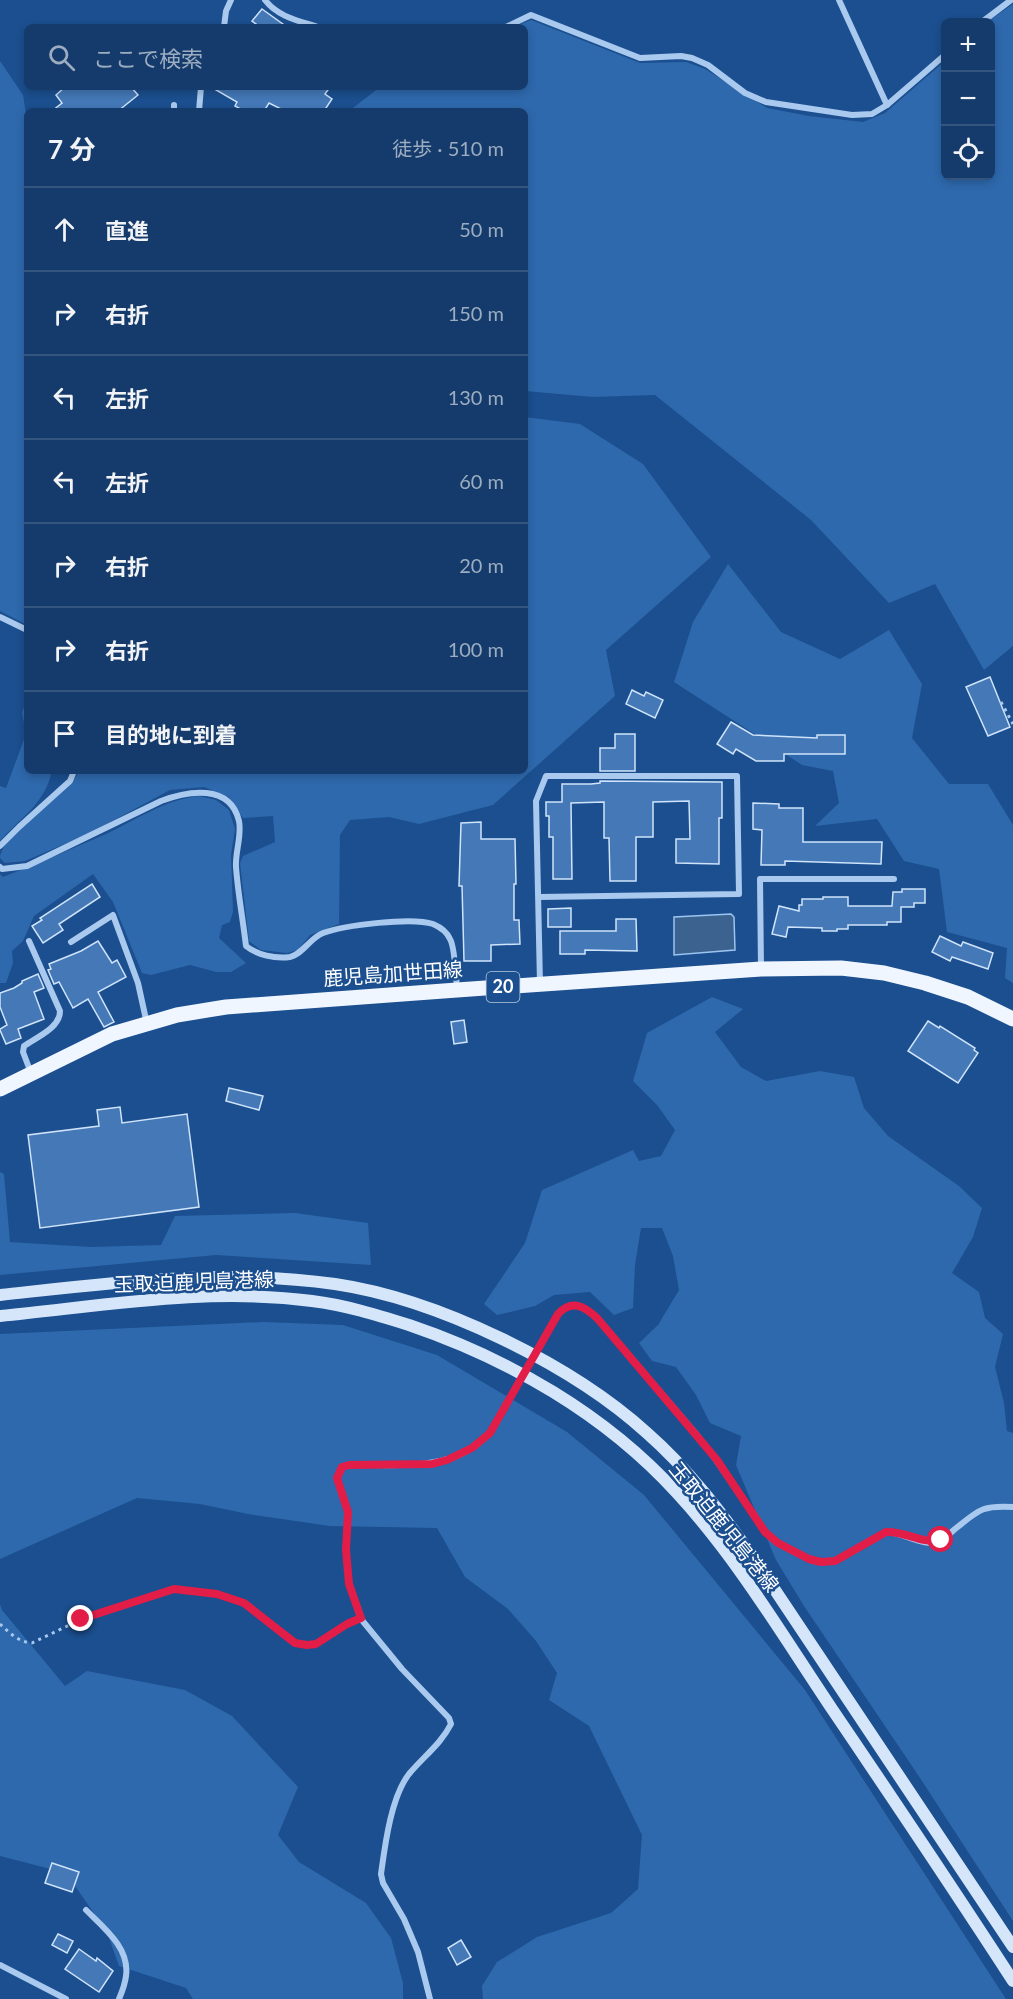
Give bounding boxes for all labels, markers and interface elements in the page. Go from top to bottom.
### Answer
map controls [941,18,995,180]
button: + [941,18,995,72]
search box [24,24,528,90]
icon: search [45,41,78,74]
text: ここで検索 [93,45,203,72]
button: − [941,72,995,126]
button: locate [941,126,995,180]
text: 7 分 [48,133,95,165]
text: 徒歩 · 510 m [392,136,504,160]
icon: ahead [48,213,81,246]
text: 直進 [105,217,149,244]
text: 50 m [459,217,504,241]
icon: right [48,297,81,330]
text: 右折 [105,301,149,328]
text: 150 m [448,301,504,325]
icon: left [48,381,81,414]
text: 左折 [105,385,149,412]
text: 130 m [448,385,504,409]
icon: left [48,465,81,498]
text: 左折 [105,469,149,496]
text: 60 m [459,469,504,493]
icon: right [48,549,81,582]
text: 右折 [105,553,149,580]
text: 20 m [459,553,504,577]
icon: right [48,633,81,666]
text: 右折 [105,637,149,664]
text: 100 m [448,637,504,661]
icon: arrive [48,717,81,750]
text: 目的地に到着 [105,721,237,748]
street label: 鹿児島加世田線 [322,956,464,990]
road number: 20 [486,972,520,1002]
street label: 玉取迫鹿児島港線 [114,1266,274,1296]
street label: 玉取迫鹿児島港線 [665,1457,784,1596]
route start [927,1526,953,1552]
route end [67,1605,93,1631]

